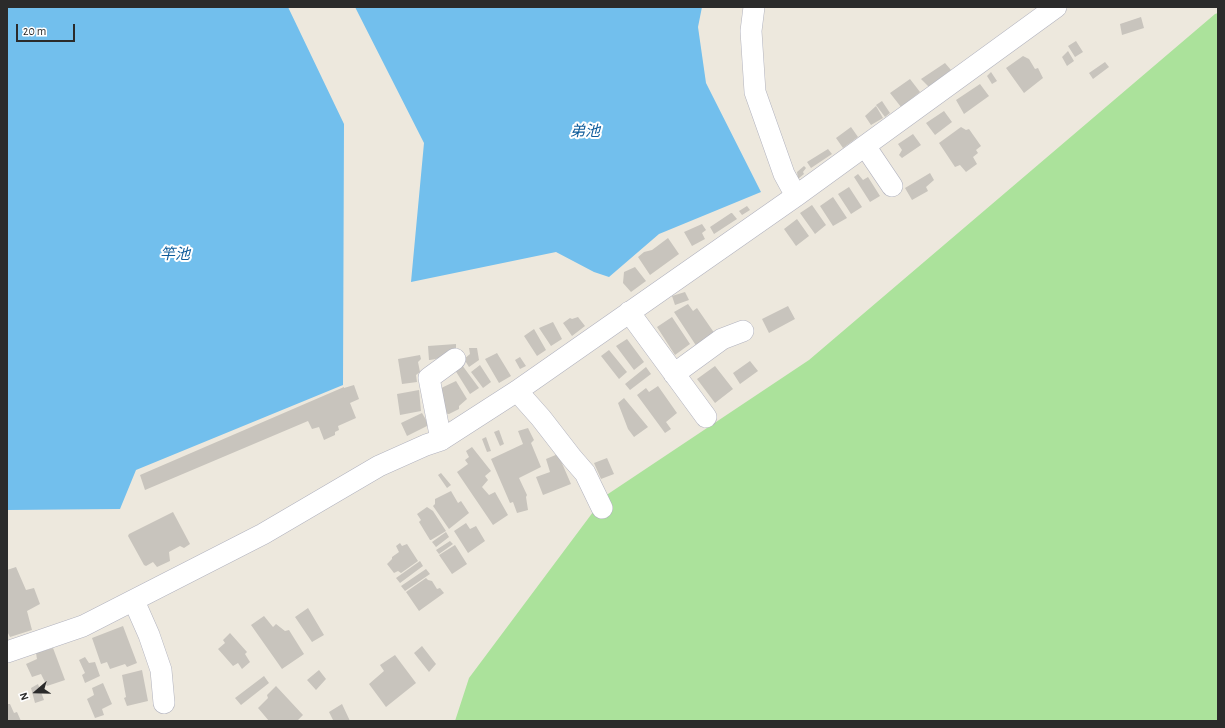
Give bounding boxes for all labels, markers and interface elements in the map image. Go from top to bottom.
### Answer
scale bar [18,16,77,42]
text: 20 m [23,25,46,37]
water label: 弟池 [570,122,600,140]
water label: 竿池 [160,245,190,263]
north arrow [16,672,56,712]
text: N [18,691,31,702]

